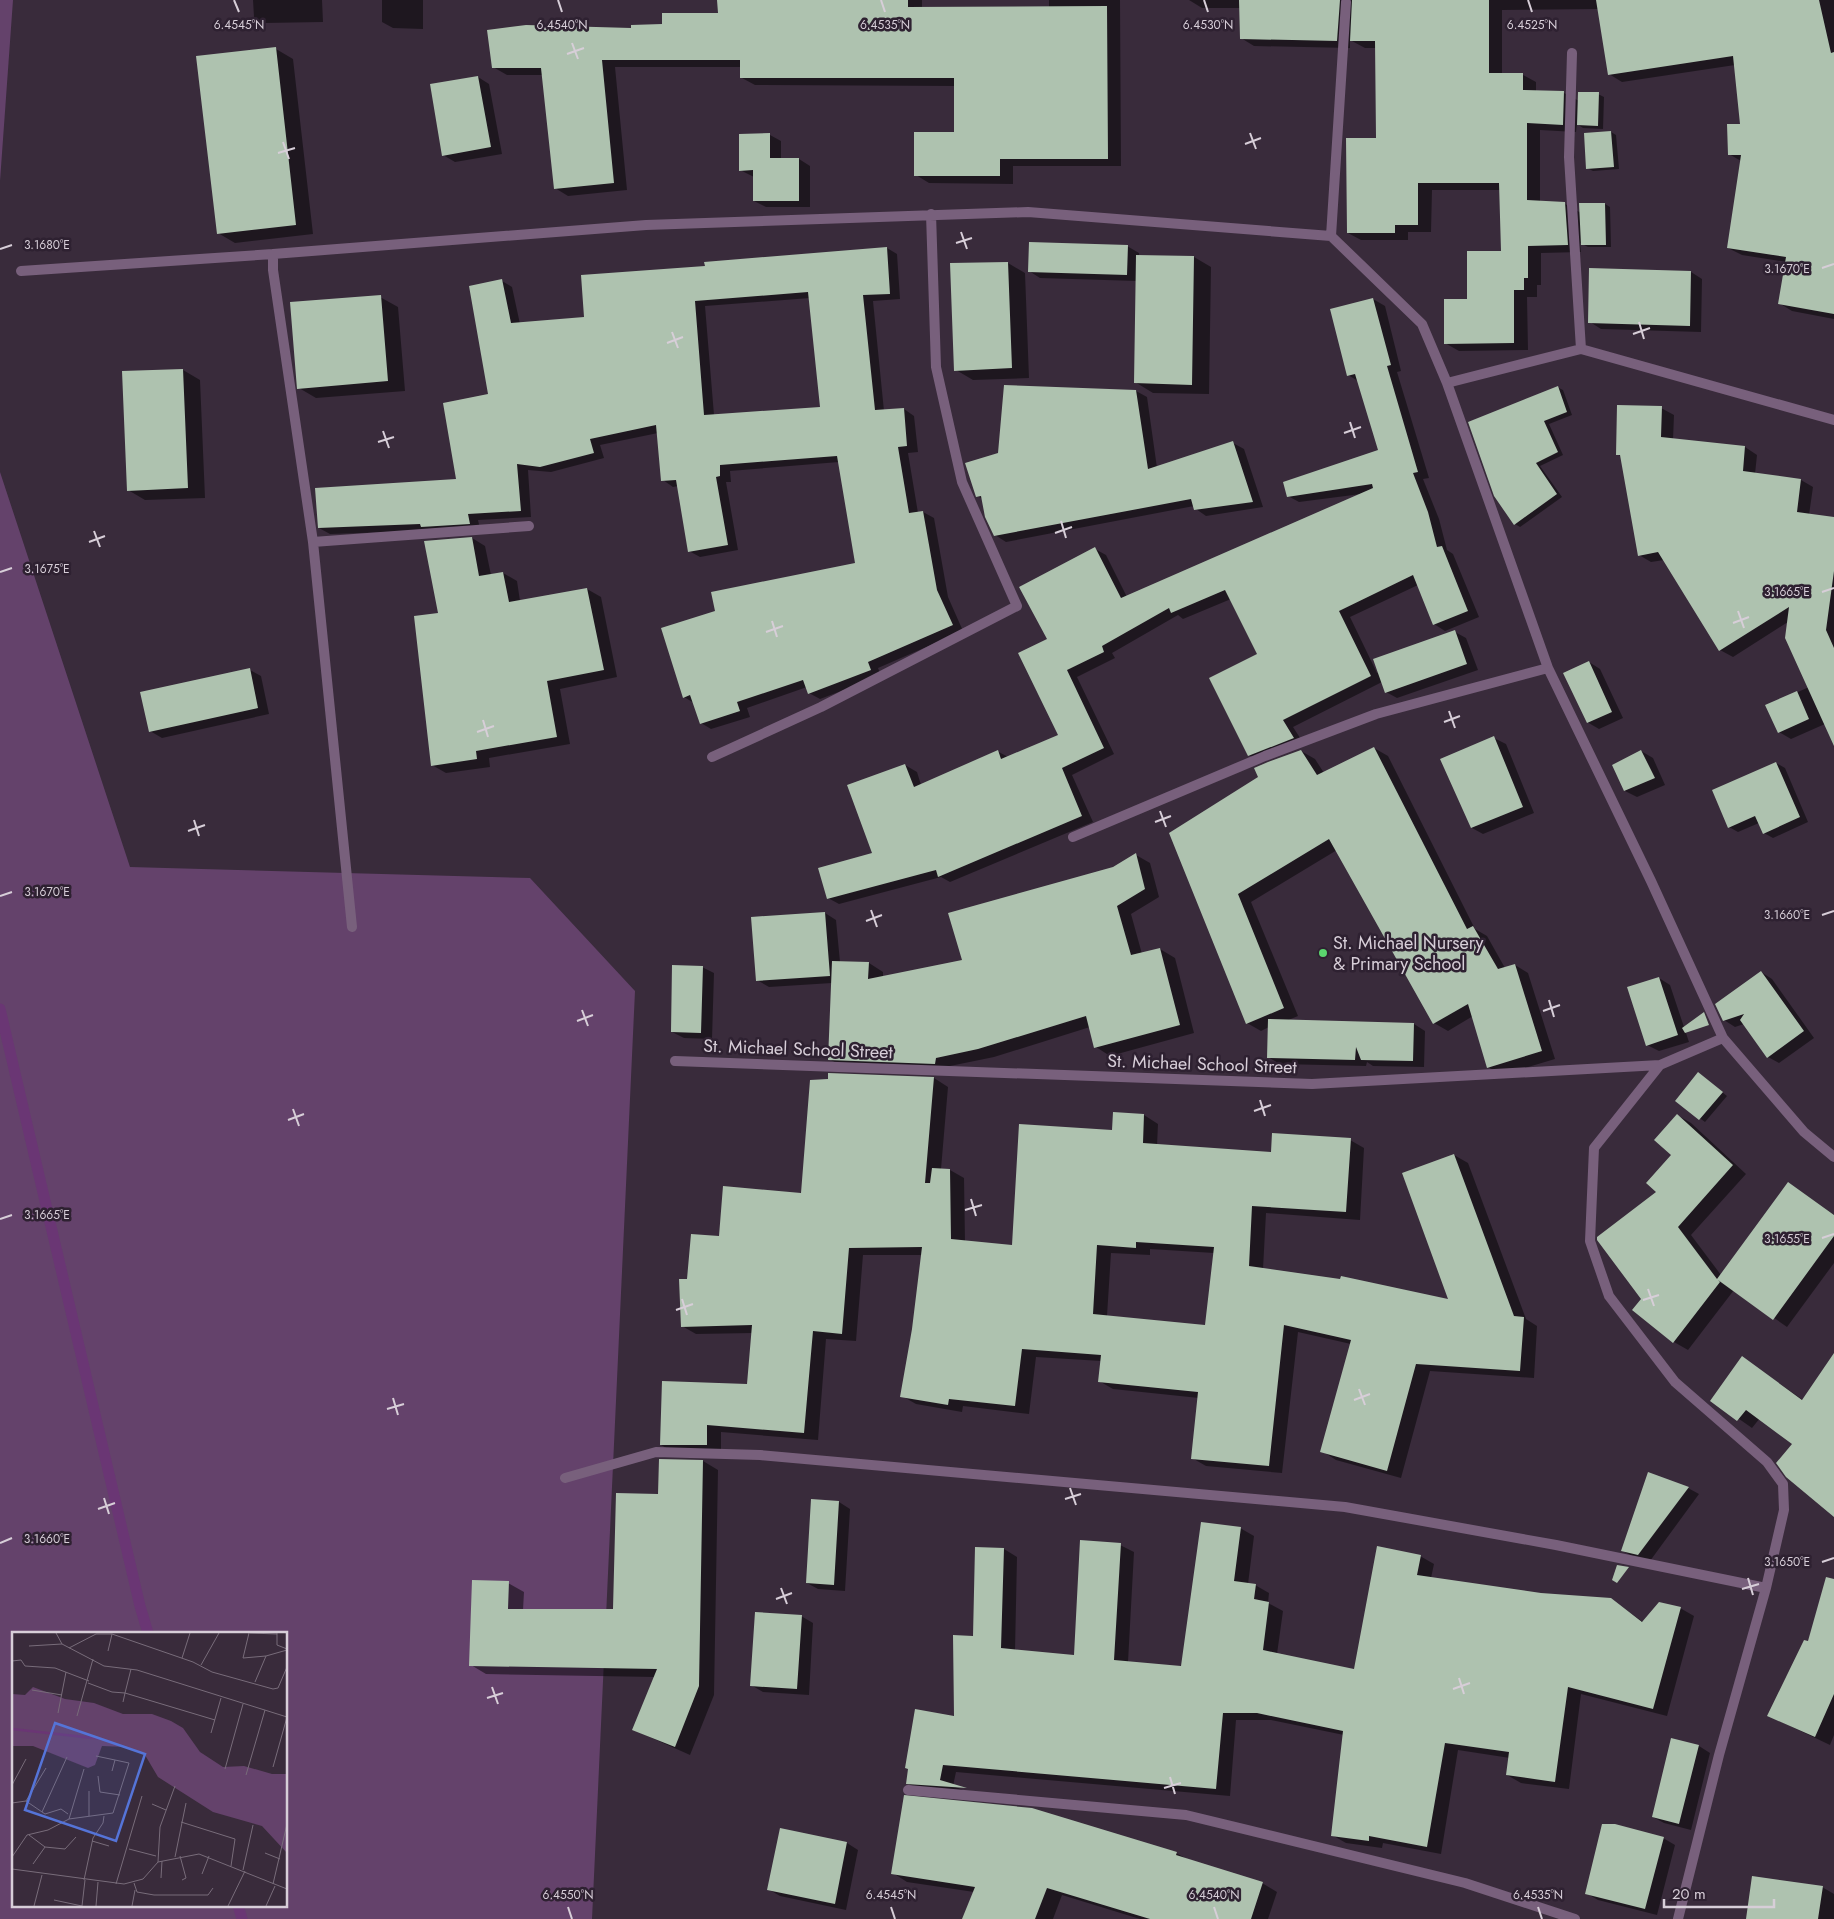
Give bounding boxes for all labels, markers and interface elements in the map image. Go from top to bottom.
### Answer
text: 6.4545°N [214,16,264,34]
text: 6.4540°N [536,16,588,34]
text: 6.4535°N [860,16,910,34]
text: 6.4530°N [1183,16,1233,34]
text: 6.4525°N [1507,16,1557,34]
text: 3.1680°E [24,236,70,254]
text: 3.1670°E [1764,260,1810,278]
text: 3.1675°E [24,560,70,578]
text: 3.1665°E [1764,583,1810,601]
text: 3.1670°E [24,883,70,901]
text: 3.1660°E [1764,906,1810,924]
place label: St. Michael Nursery & Primary School [1333,930,1484,977]
marker: St. Michael Nursery & Primary School [1317,947,1329,959]
street label: St. Michael School Street [703,1033,894,1065]
street label: St. Michael School Street [1107,1048,1298,1080]
text: 3.1665°E [24,1206,70,1224]
text: 3.1655°E [1764,1230,1810,1248]
text: 3.1660°E [24,1530,70,1548]
text: 3.1650°E [1764,1553,1810,1571]
inset map [12,1632,288,1906]
scale bar [1664,1876,1774,1908]
text: 20 m [1672,1883,1706,1905]
text: 6.4550°N [543,1886,593,1904]
text: 6.4545°N [866,1886,916,1904]
text: 6.4540°N [1188,1886,1240,1904]
text: 6.4535°N [1513,1886,1563,1904]

